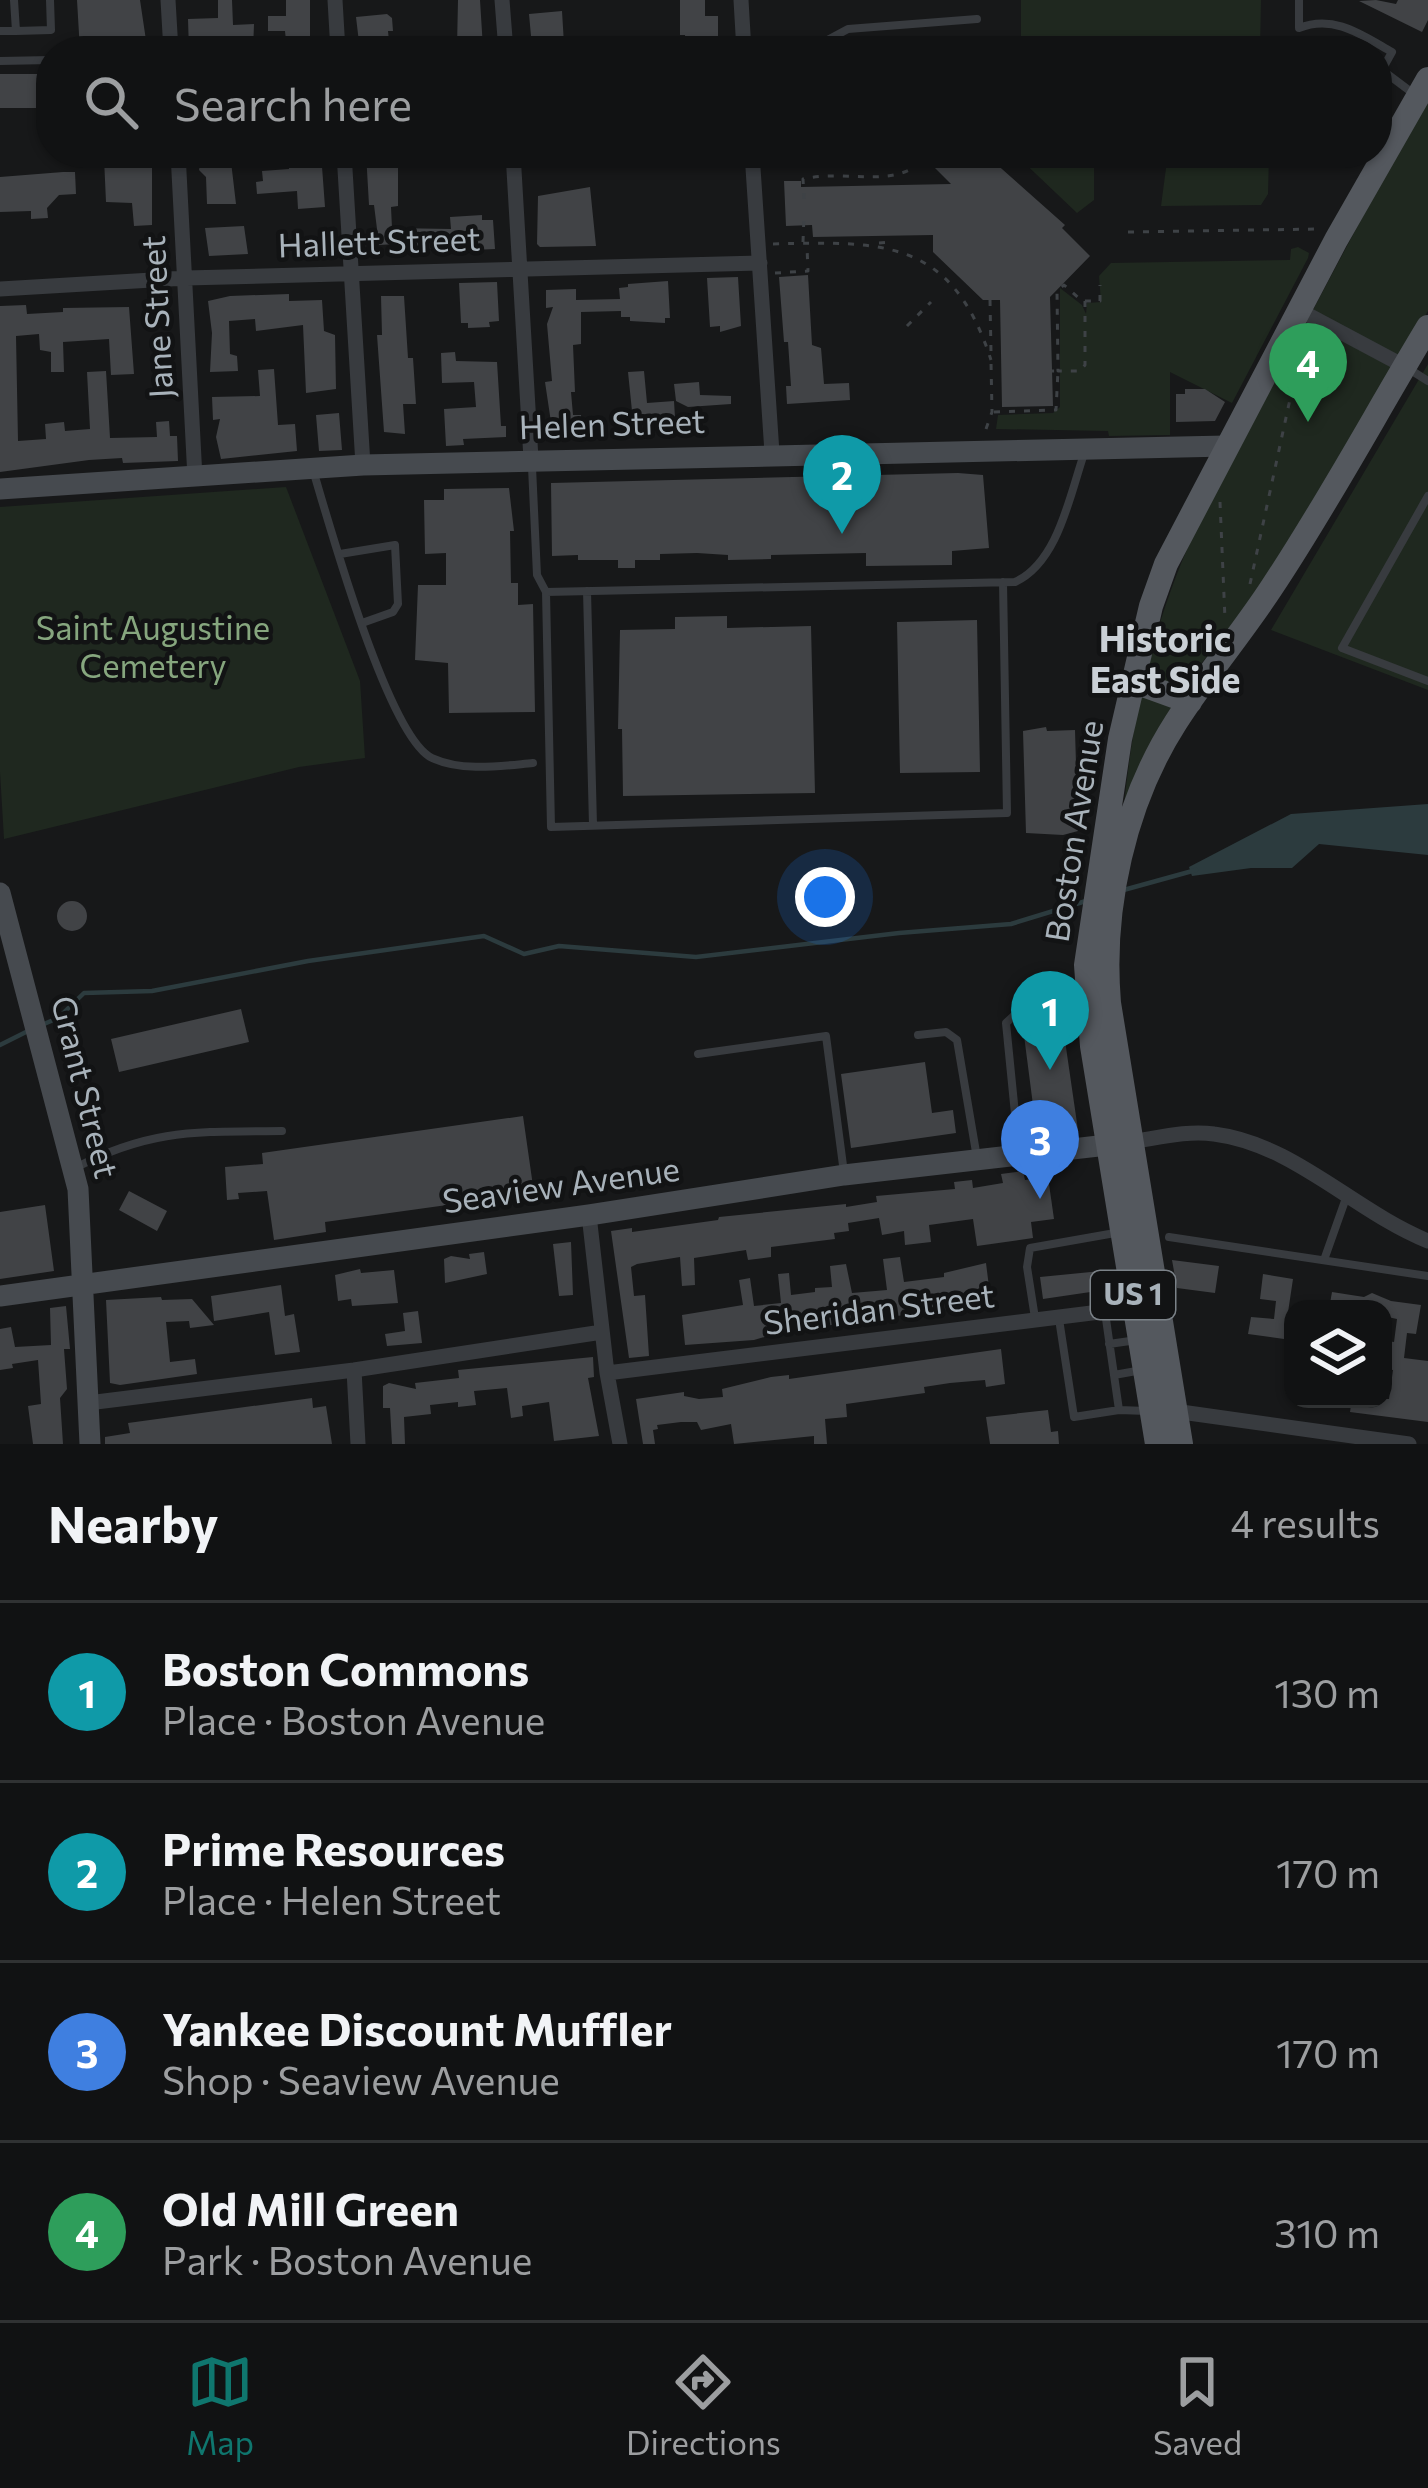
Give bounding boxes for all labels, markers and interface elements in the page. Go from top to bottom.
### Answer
search box [36,36,1392,168]
icon: search [78,69,144,135]
text: Search here [174,75,412,130]
street label: Hallett Street [277,216,481,265]
street label: Jane Street [131,235,180,399]
pin: 4 [1269,323,1347,422]
street label: Helen Street [518,399,706,446]
pin: 2 [803,435,881,534]
park label: Saint Augustine Cemetery [36,606,270,685]
district label: Historic East Side [1090,615,1240,700]
street label: Boston Avenue [1035,717,1110,945]
your location [795,867,855,927]
pin: 1 [1011,971,1089,1070]
street label: Grant Street [44,991,129,1182]
pin: 3 [1001,1100,1079,1199]
street label: Seaview Avenue [440,1147,682,1220]
road number: US 1 [1091,1271,1175,1319]
street label: Sheridan Street [761,1273,997,1342]
map controls [1284,1300,1392,1408]
button: layers [1284,1300,1392,1408]
text: Nearby [48,1491,218,1554]
text: 4 results [1230,1498,1380,1546]
text: Boston Commons [162,1640,529,1695]
text: 1 [78,1668,96,1716]
text: 130 m [1274,1668,1380,1716]
text: Place · Boston Avenue [162,1695,545,1743]
text: Prime Resources [162,1820,505,1875]
text: 2 [76,1848,98,1896]
text: 170 m [1276,1848,1380,1896]
text: Place · Helen Street [162,1875,501,1923]
text: Yankee Discount Muffler [162,2000,672,2055]
text: 3 [76,2028,98,2076]
text: 170 m [1276,2028,1380,2076]
text: Shop · Seaview Avenue [162,2055,560,2103]
text: Old Mill Green [162,2180,459,2235]
text: 4 [75,2208,99,2256]
text: 310 m [1274,2208,1380,2256]
text: Park · Boston Avenue [162,2235,532,2283]
tab: Map [186,2349,254,2462]
tab: Directions [626,2349,781,2462]
tab: Saved [1153,2349,1242,2462]

